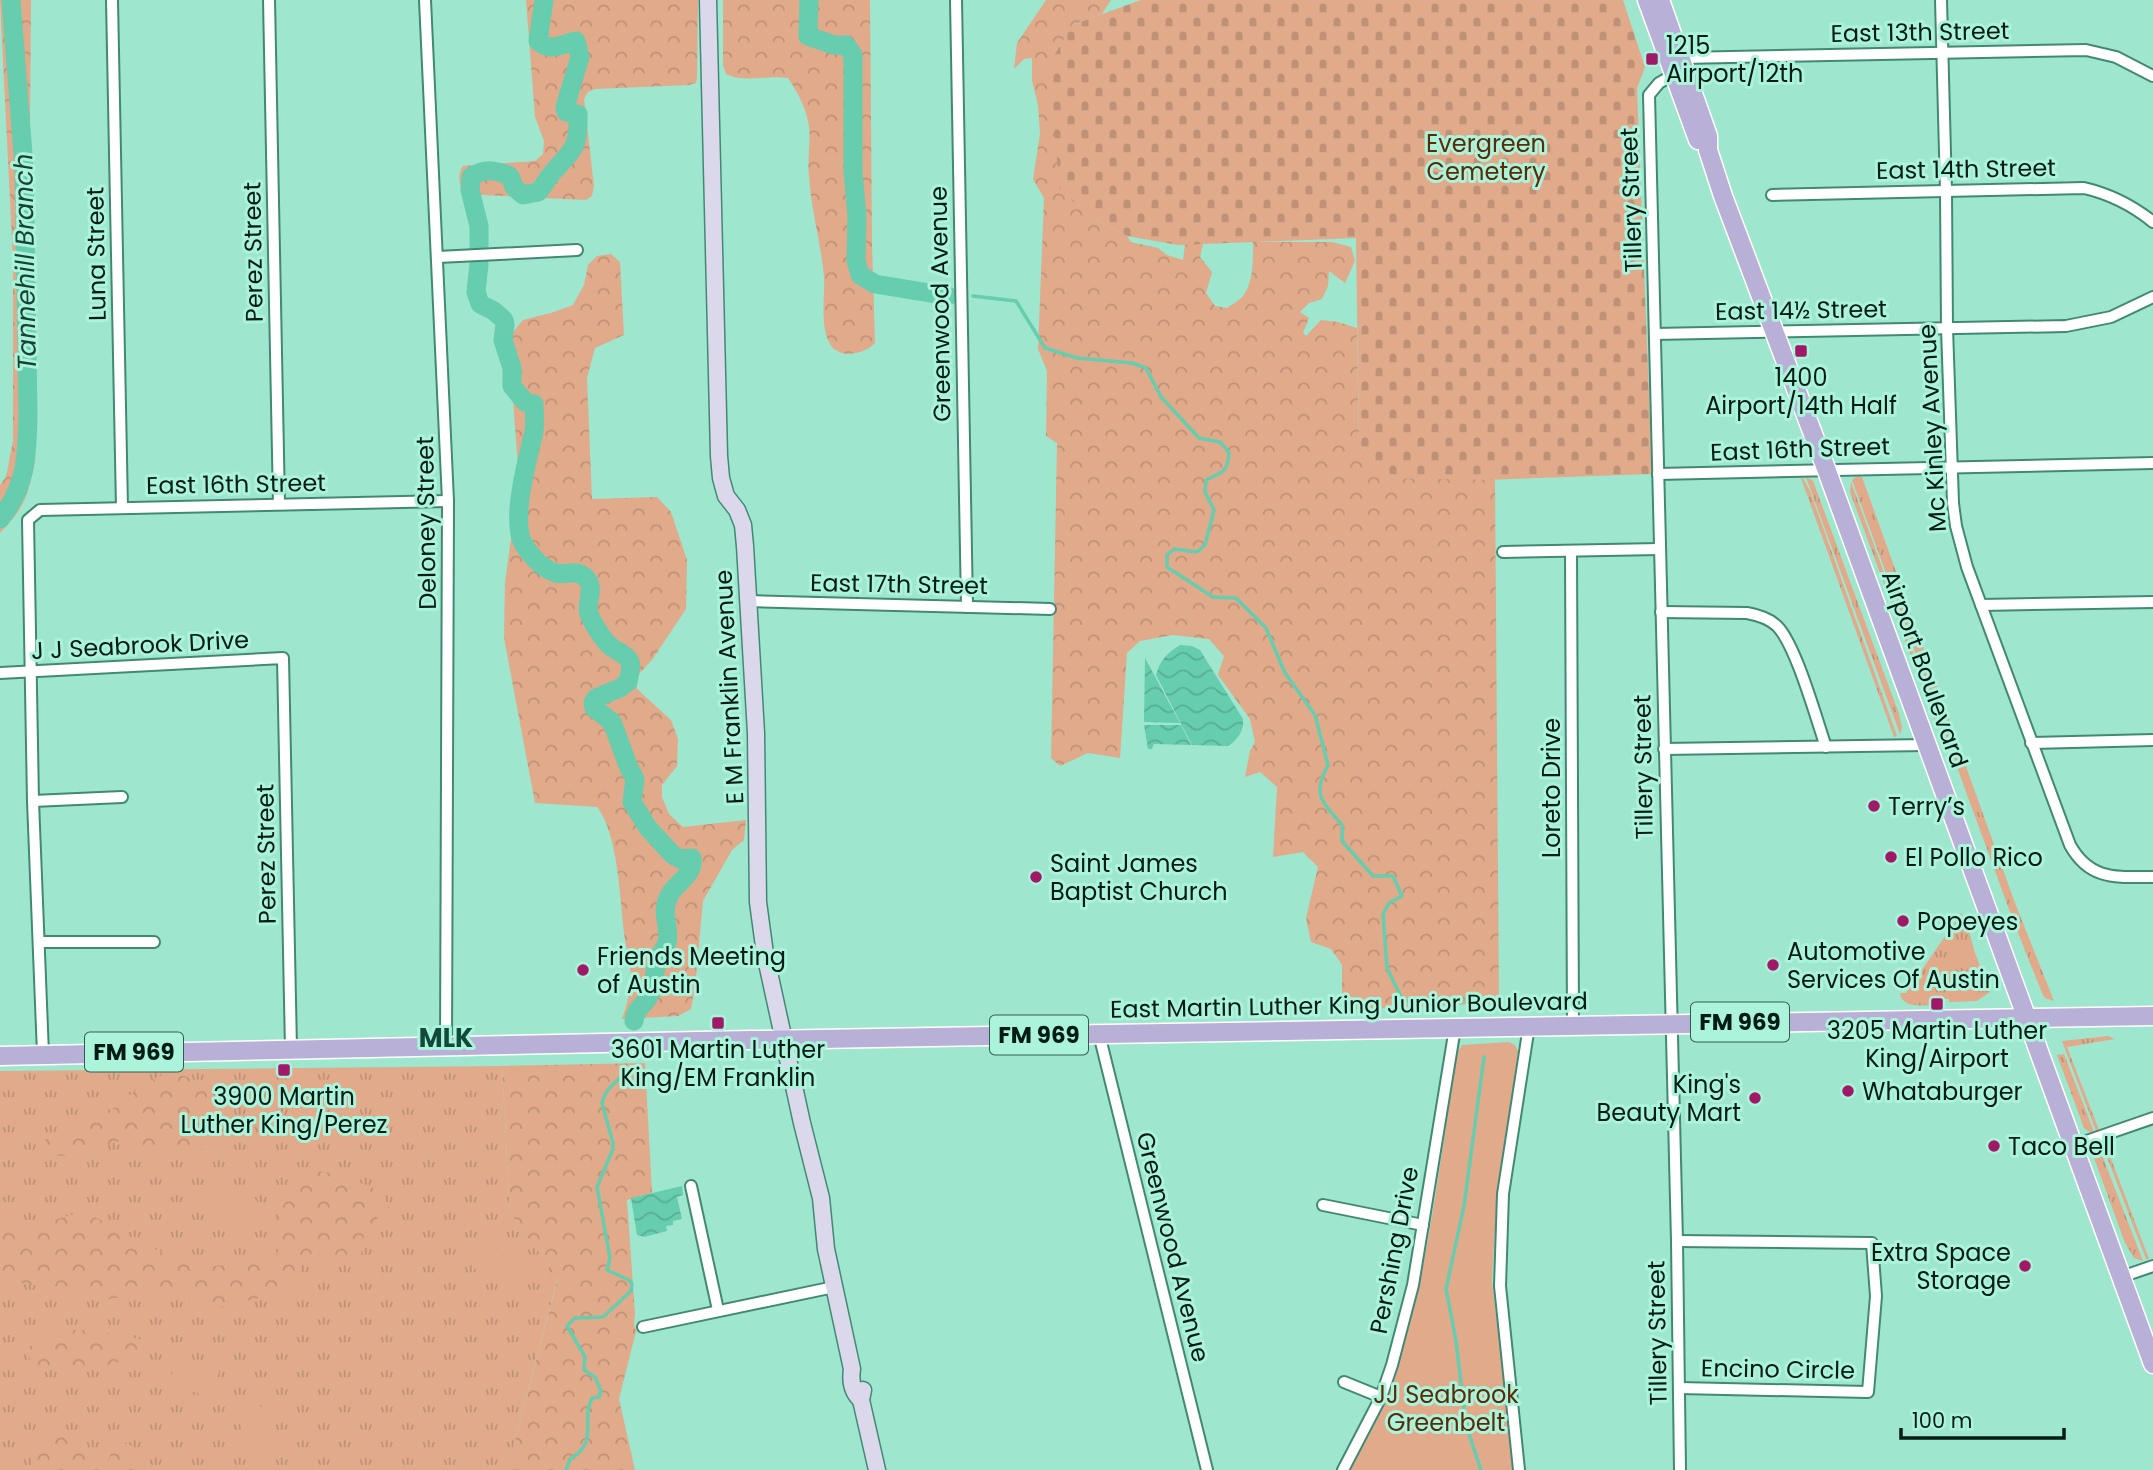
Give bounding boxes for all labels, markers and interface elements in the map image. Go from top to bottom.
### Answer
street label: East 13th Street [1830,14,2010,50]
place label: 1215 Airport/12th [1666,29,1803,90]
marker: 1215 Airport/12th [1644,51,1660,67]
park label: Evergreen Cemetery [1426,127,1546,188]
street label: Tillery Street [1612,127,1650,273]
street label: East 14th Street [1876,151,2056,187]
water label: Tannehill Branch [5,153,45,371]
street label: Perez Street [235,182,271,322]
street label: Greenwood Avenue [921,186,959,422]
street label: Luna Street [78,187,114,321]
street label: East 14½ Street [1715,292,1887,328]
street label: Mc Kinley Avenue [1910,323,1954,533]
marker: 1400 Airport/14th Half [1793,343,1809,359]
place label: 1400 Airport/14th Half [1705,361,1897,422]
street label: East 16th Street [1710,429,1890,469]
street label: Deloney Street [408,436,444,610]
street label: East 16th Street [146,466,326,502]
street label: East 17th Street [810,566,988,602]
street label: Airport Boulevard [1874,566,1976,772]
street label: E M Franklin Avenue [706,569,752,805]
street label: J J Seabrook Drive [30,623,250,667]
street label: Tillery Street [1625,694,1661,840]
street label: Loreto Drive [1535,718,1568,858]
street label: Perez Street [248,784,284,924]
place label: Terry’s [1888,790,1965,823]
marker: Terry’s [1866,798,1882,814]
place label: El Pollo Rico [1905,841,2043,874]
place label: Saint James Baptist Church [1050,847,1228,908]
marker: El Pollo Rico [1883,849,1899,865]
marker: Saint James Baptist Church [1028,869,1044,885]
place label: Popeyes [1917,905,2018,938]
marker: Popeyes [1895,913,1911,929]
place label: Automotive Services Of Austin [1787,935,2000,996]
place label: Friends Meeting of Austin [597,940,786,1001]
marker: Automotive Services Of Austin [1765,957,1781,973]
marker: Friends Meeting of Austin [575,962,591,978]
street label: East Martin Luther King Junior Boulevard [1110,984,1588,1026]
marker: 3205 Martin Luther King/Airport [1929,996,1945,1012]
road number: FM 969 [1691,1002,1789,1042]
place label: 3205 Martin Luther King/Airport [1827,1014,2047,1075]
marker: 3601 Martin Luther King/EM Franklin [710,1015,726,1031]
road number: FM 969 [990,1016,1088,1054]
district label: MLK [419,1020,473,1056]
road number: FM 969 [85,1032,183,1072]
place label: 3601 Martin Luther King/EM Franklin [611,1033,825,1094]
marker: 3900 Martin Luther King/Perez [276,1062,292,1078]
place label: King's Beauty Mart [1597,1068,1741,1129]
place label: Whataburger [1862,1075,2023,1108]
place label: 3900 Martin Luther King/Perez [181,1080,387,1141]
marker: Whataburger [1840,1083,1856,1099]
marker: King's Beauty Mart [1747,1090,1763,1106]
street label: Greenwood Avenue [1128,1129,1218,1365]
place label: Taco Bell [2008,1130,2115,1163]
marker: Taco Bell [1986,1138,2002,1154]
street label: Pershing Drive [1362,1164,1426,1336]
place label: Extra Space Storage [1871,1236,2011,1297]
marker: Extra Space Storage [2017,1258,2033,1274]
street label: Tillery Street [1639,1260,1675,1406]
street label: Encino Circle [1701,1351,1855,1387]
park label: JJ Seabrook Greenbelt [1373,1378,1519,1439]
scale bar [1901,1396,2064,1440]
text: 100 m [1912,1406,1972,1435]

